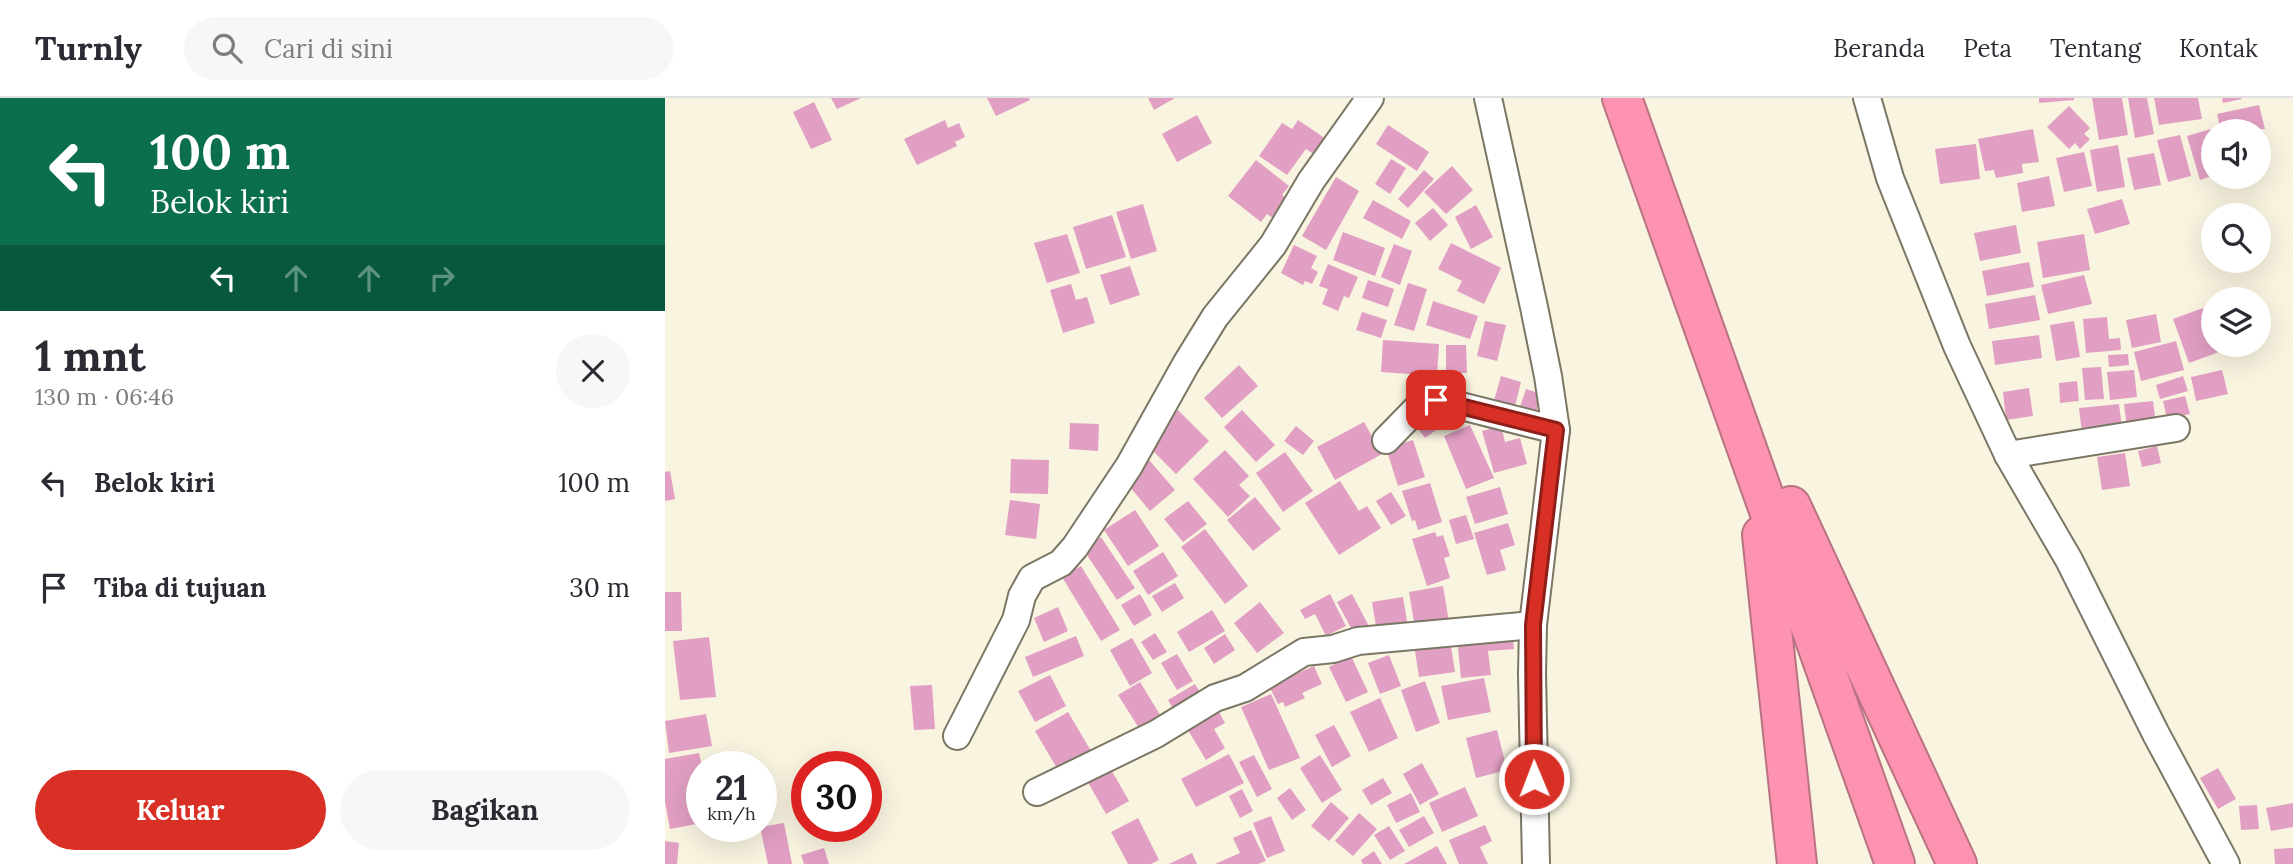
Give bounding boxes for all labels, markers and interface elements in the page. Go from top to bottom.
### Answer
search box [184,17,674,80]
text: Turnly [35,27,142,69]
icon: search [208,29,246,67]
text: Cari di sini [264,32,393,65]
text: Beranda [1833,33,1925,64]
text: Peta [1963,33,2012,64]
text: Tentang [2050,33,2141,64]
text: Kontak [2179,33,2258,64]
map controls [2201,119,2271,357]
button: sound [2201,119,2271,189]
text: 100 m [150,120,290,182]
icon: left [35,126,126,217]
text: Belok kiri [150,181,289,222]
button: search [2201,203,2271,273]
icon: left [204,259,242,297]
icon: ahead [277,259,315,297]
icon: ahead [350,259,388,297]
icon: right [423,259,461,297]
button: layers [2201,287,2271,357]
text: 1 mnt [35,329,146,383]
button: close [556,334,630,408]
pin [1406,370,1466,430]
icon: arrive [1417,381,1455,419]
text: 130 m · 06:46 [35,382,174,411]
icon: left [35,464,73,502]
text: Belok kiri [94,466,215,499]
text: 100 m [558,466,630,499]
icon: arrive [35,569,73,607]
text: Tiba di tujuan [94,571,266,604]
text: 30 m [569,571,630,604]
position arrow [1497,742,1571,816]
speed limit sign: 30 [791,751,882,842]
text: 21 [715,765,748,810]
button: Keluar [35,770,326,850]
button: Bagikan [340,770,630,850]
text: km/h [707,802,756,825]

